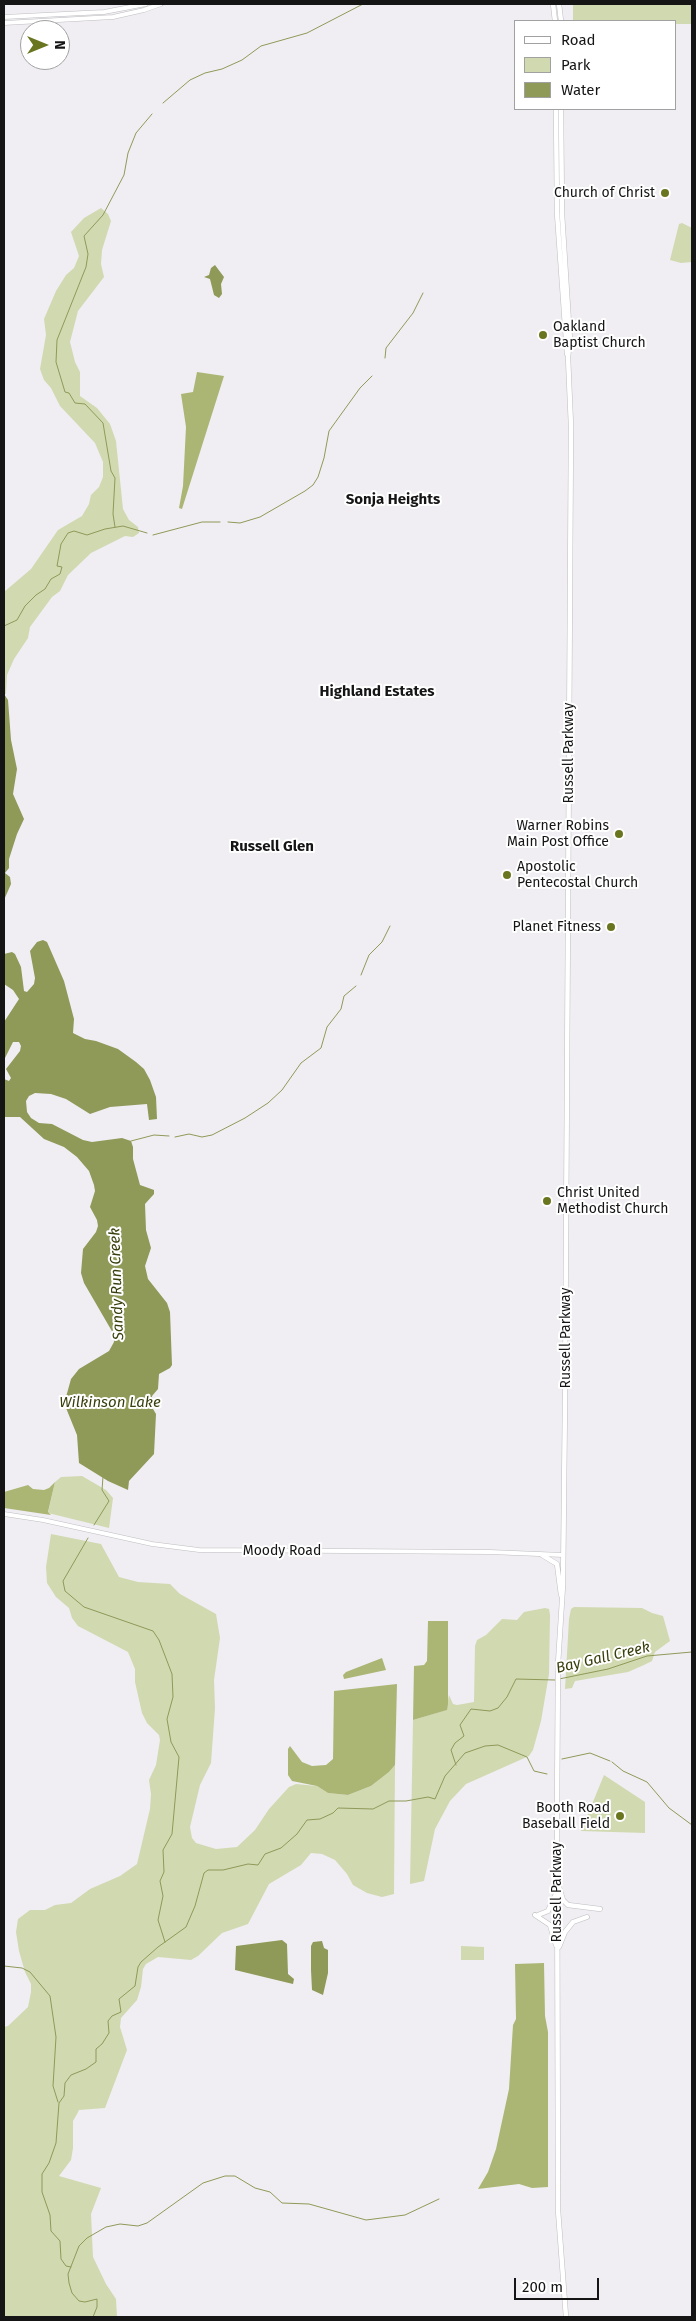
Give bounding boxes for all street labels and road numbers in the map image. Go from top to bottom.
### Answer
street label: Russell Parkway [561,703,577,803]
street label: Russell Parkway [558,1288,574,1388]
street label: Moody Road [243,1543,321,1559]
street label: Russell Parkway [549,1842,565,1942]

